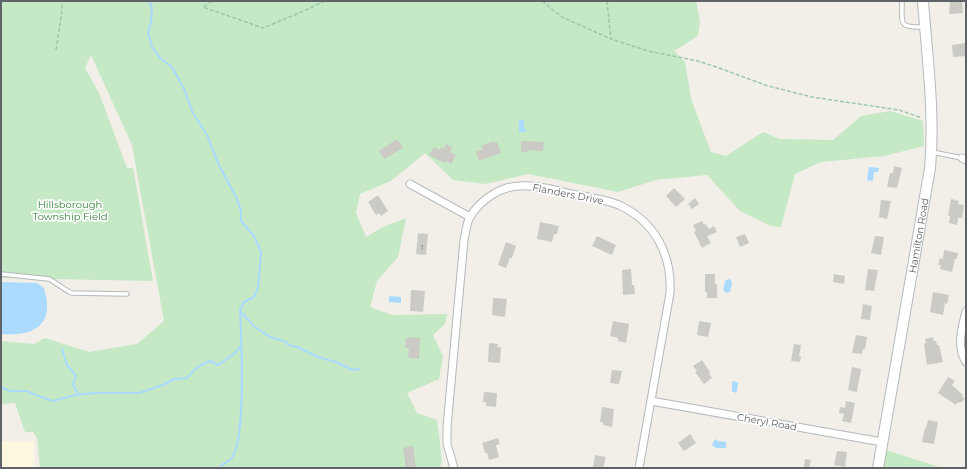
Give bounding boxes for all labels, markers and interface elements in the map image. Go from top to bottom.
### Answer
street label: Flanders Drive [531,181,605,207]
street label: Hamilton Road [905,197,931,274]
park label: Hillsborough Township Field [32,198,108,223]
house number: 1 [421,242,423,252]
street label: Cheryl Road [736,410,798,434]

